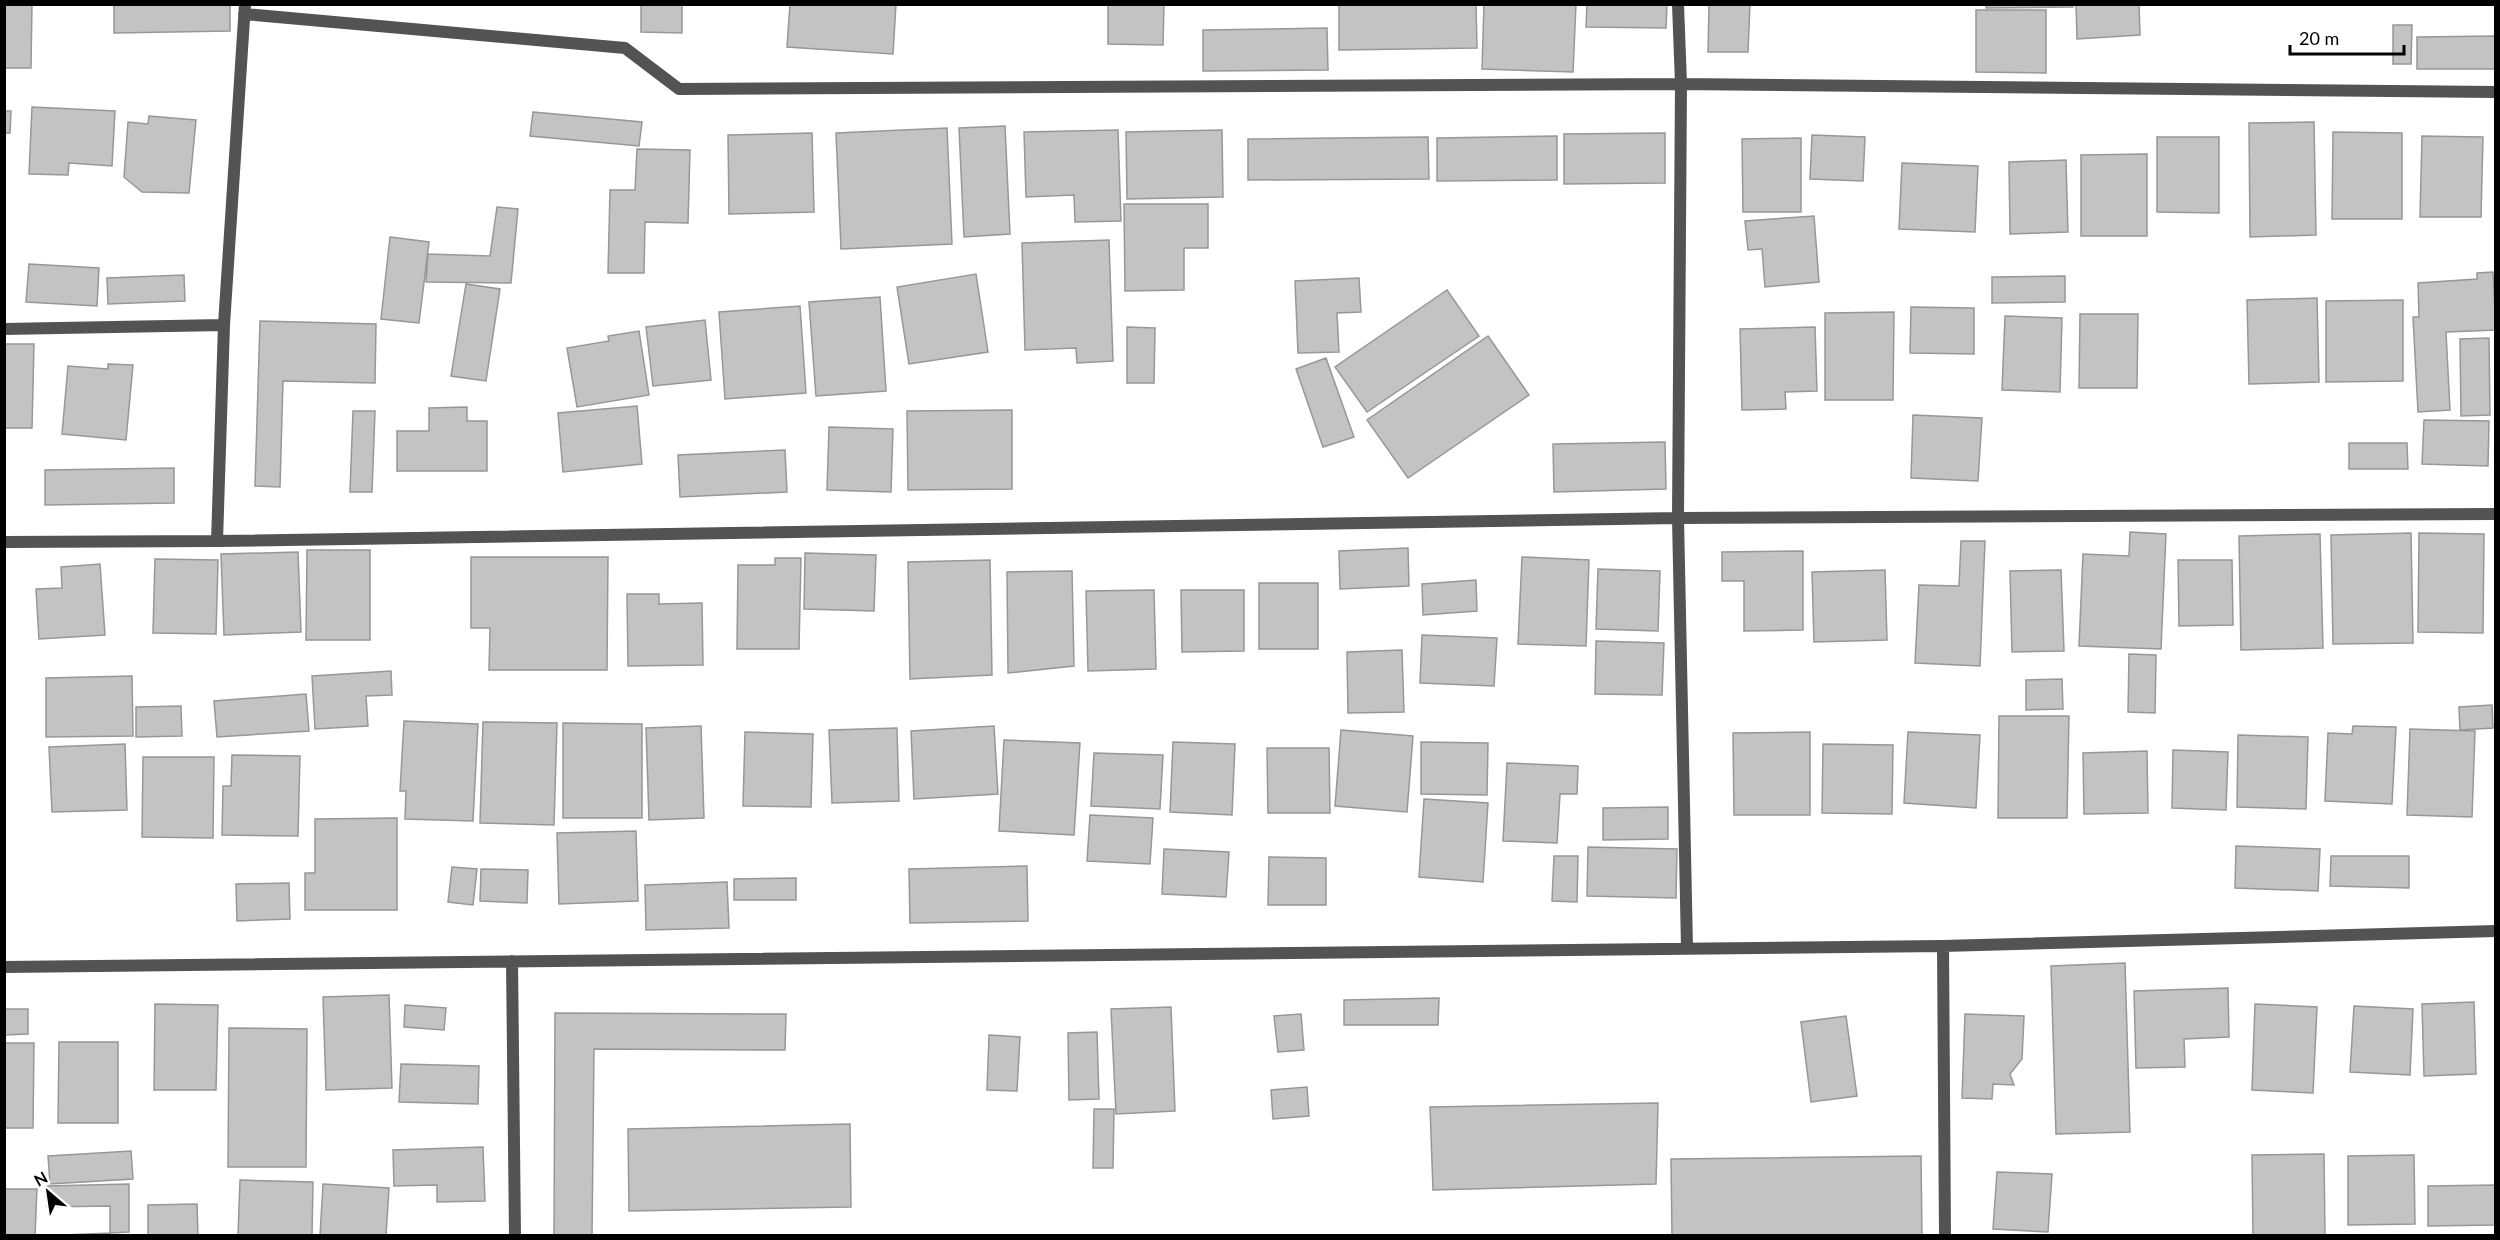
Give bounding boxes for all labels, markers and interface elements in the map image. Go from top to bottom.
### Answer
scale bar [2290,18,2404,56]
text: 20 m [2299,27,2339,49]
north arrow [18,1162,78,1222]
text: N [30,1167,50,1190]

